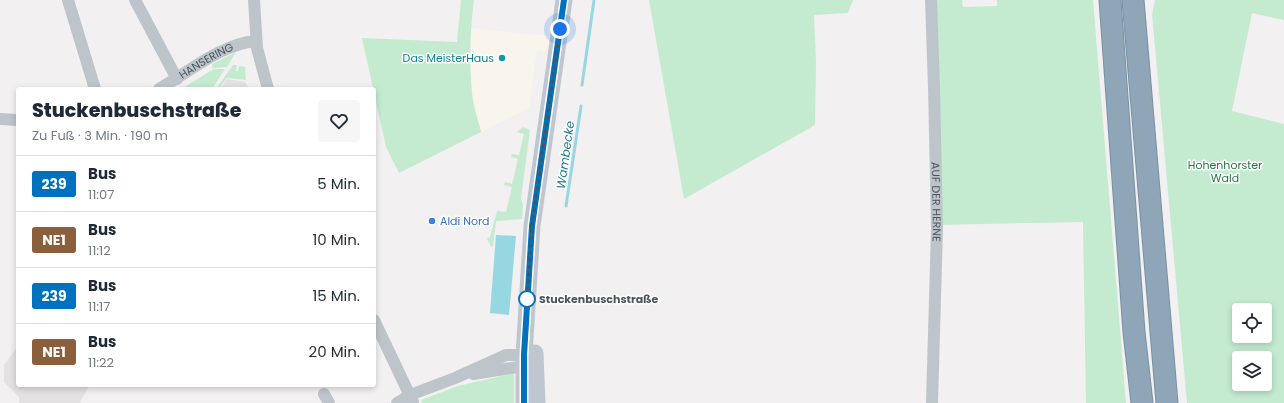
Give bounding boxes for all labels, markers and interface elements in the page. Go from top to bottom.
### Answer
your location [550,19,570,39]
street label: HANSERING [176,39,236,83]
place label: Das MeisterHaus [403,50,494,66]
marker: Das MeisterHaus [497,53,507,63]
text: Stuckenbuschstraße [32,97,242,124]
button: heart [318,100,360,142]
water label: Wambecke [552,119,578,190]
text: Zu Fuß · 3 Min. · 190 m [32,126,168,145]
park label: Hohenhorster Wald [1188,157,1262,186]
street label: AUF DER HERNE [928,162,945,242]
text: Bus [88,163,116,184]
text: 5 Min. [317,173,360,194]
text: 239 [41,174,67,194]
text: 11:07 [88,185,114,204]
place label: Aldi Nord [440,213,490,229]
marker: Aldi Nord [427,216,437,226]
text: Bus [88,219,116,240]
text: 10 Min. [312,229,360,250]
text: NE1 [42,230,66,250]
text: 11:12 [88,241,111,260]
text: Bus [88,275,116,296]
text: 15 Min. [312,285,360,306]
text: 239 [41,286,67,306]
marker: Stuckenbuschstraße [518,290,536,308]
place label: Stuckenbuschstraße [539,291,659,307]
text: 11:17 [88,297,110,316]
map controls [1232,303,1272,391]
button: locate [1232,303,1272,343]
text: Bus [88,331,116,352]
text: 20 Min. [309,341,360,362]
text: NE1 [42,342,66,362]
button: layers [1232,351,1272,391]
text: 11:22 [88,353,114,372]

